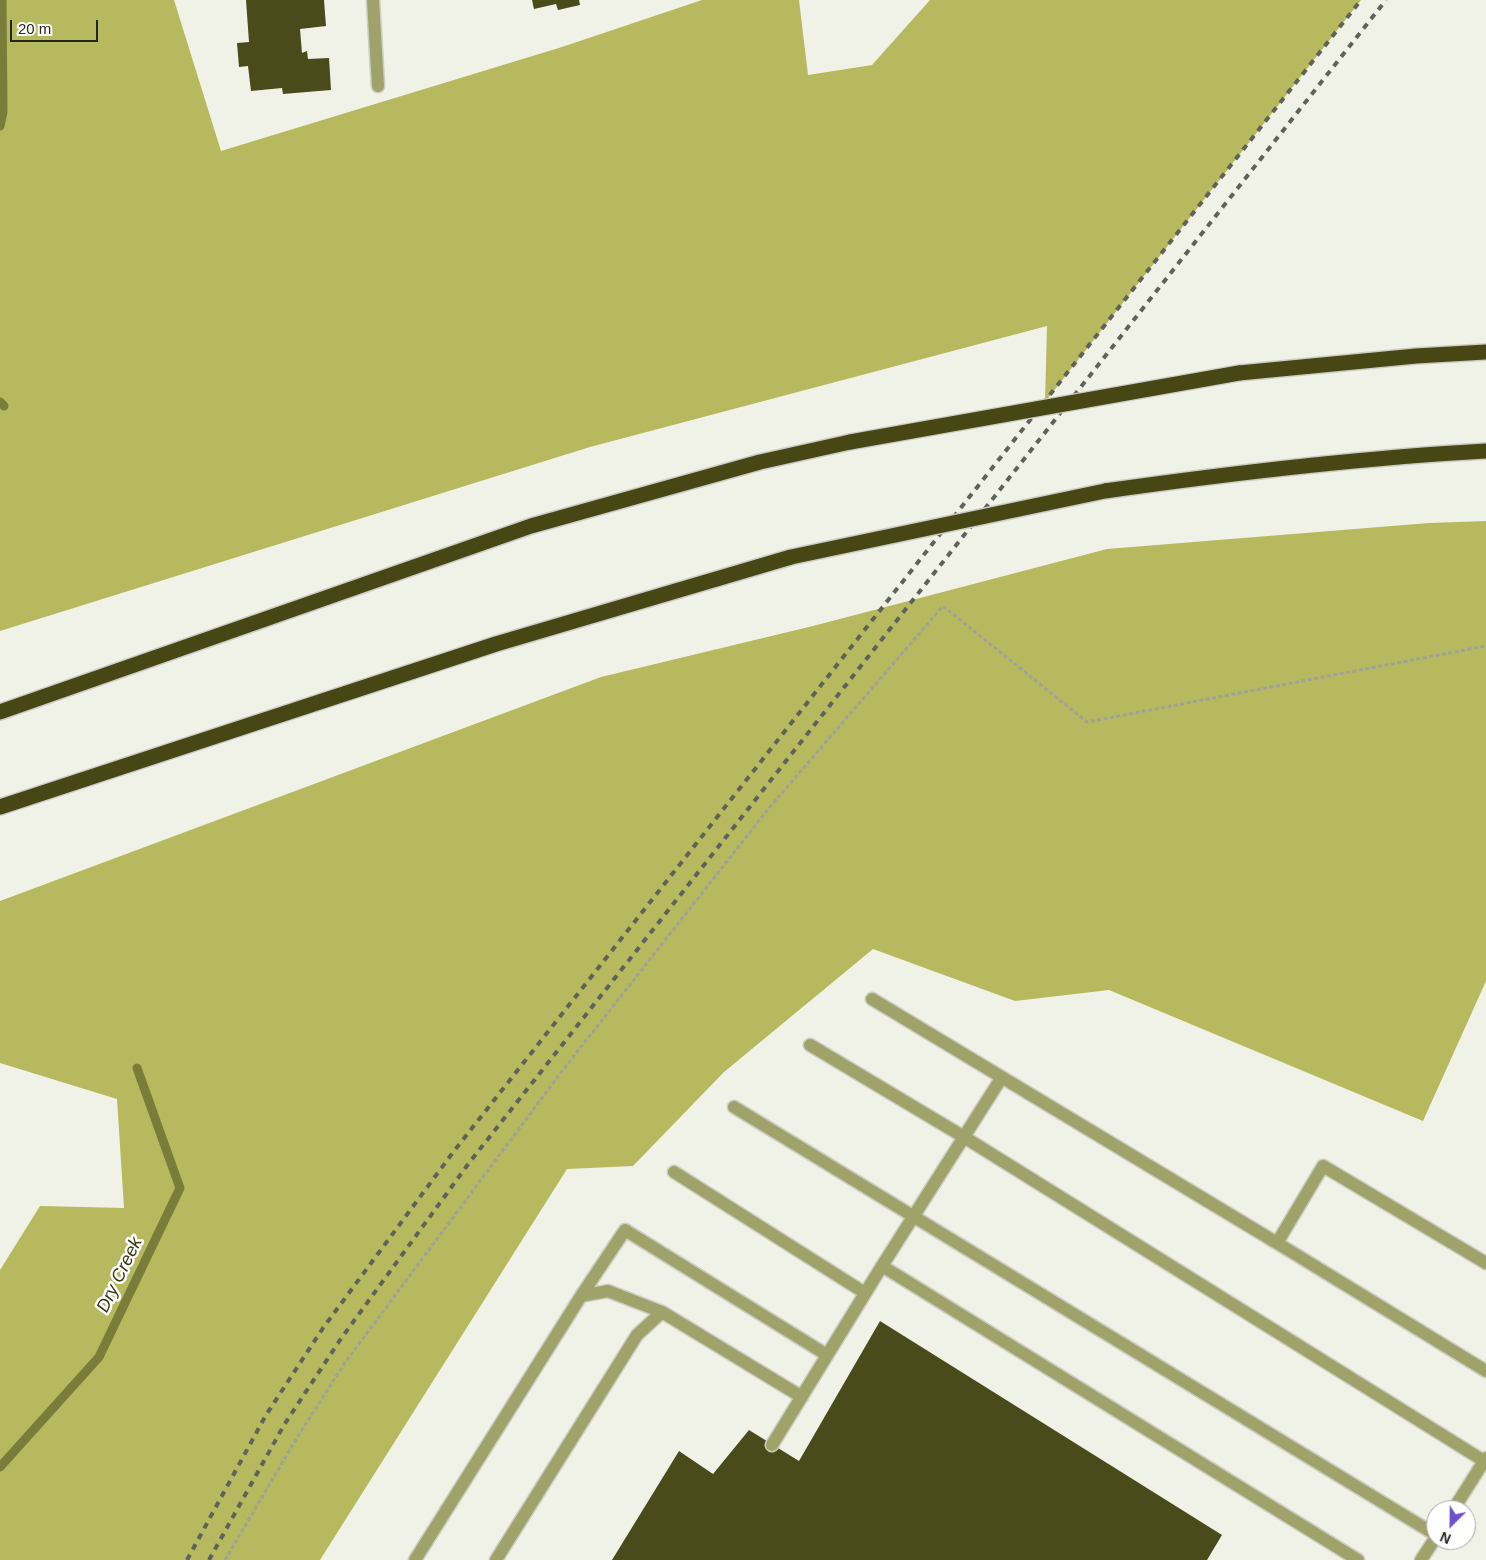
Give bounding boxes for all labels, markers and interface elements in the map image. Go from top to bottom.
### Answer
scale bar [12,10,100,42]
text: 20 m [18,20,51,37]
water label: Dry Creek [93,1234,147,1316]
north arrow [1426,1500,1476,1550]
text: N [1438,1529,1453,1547]

